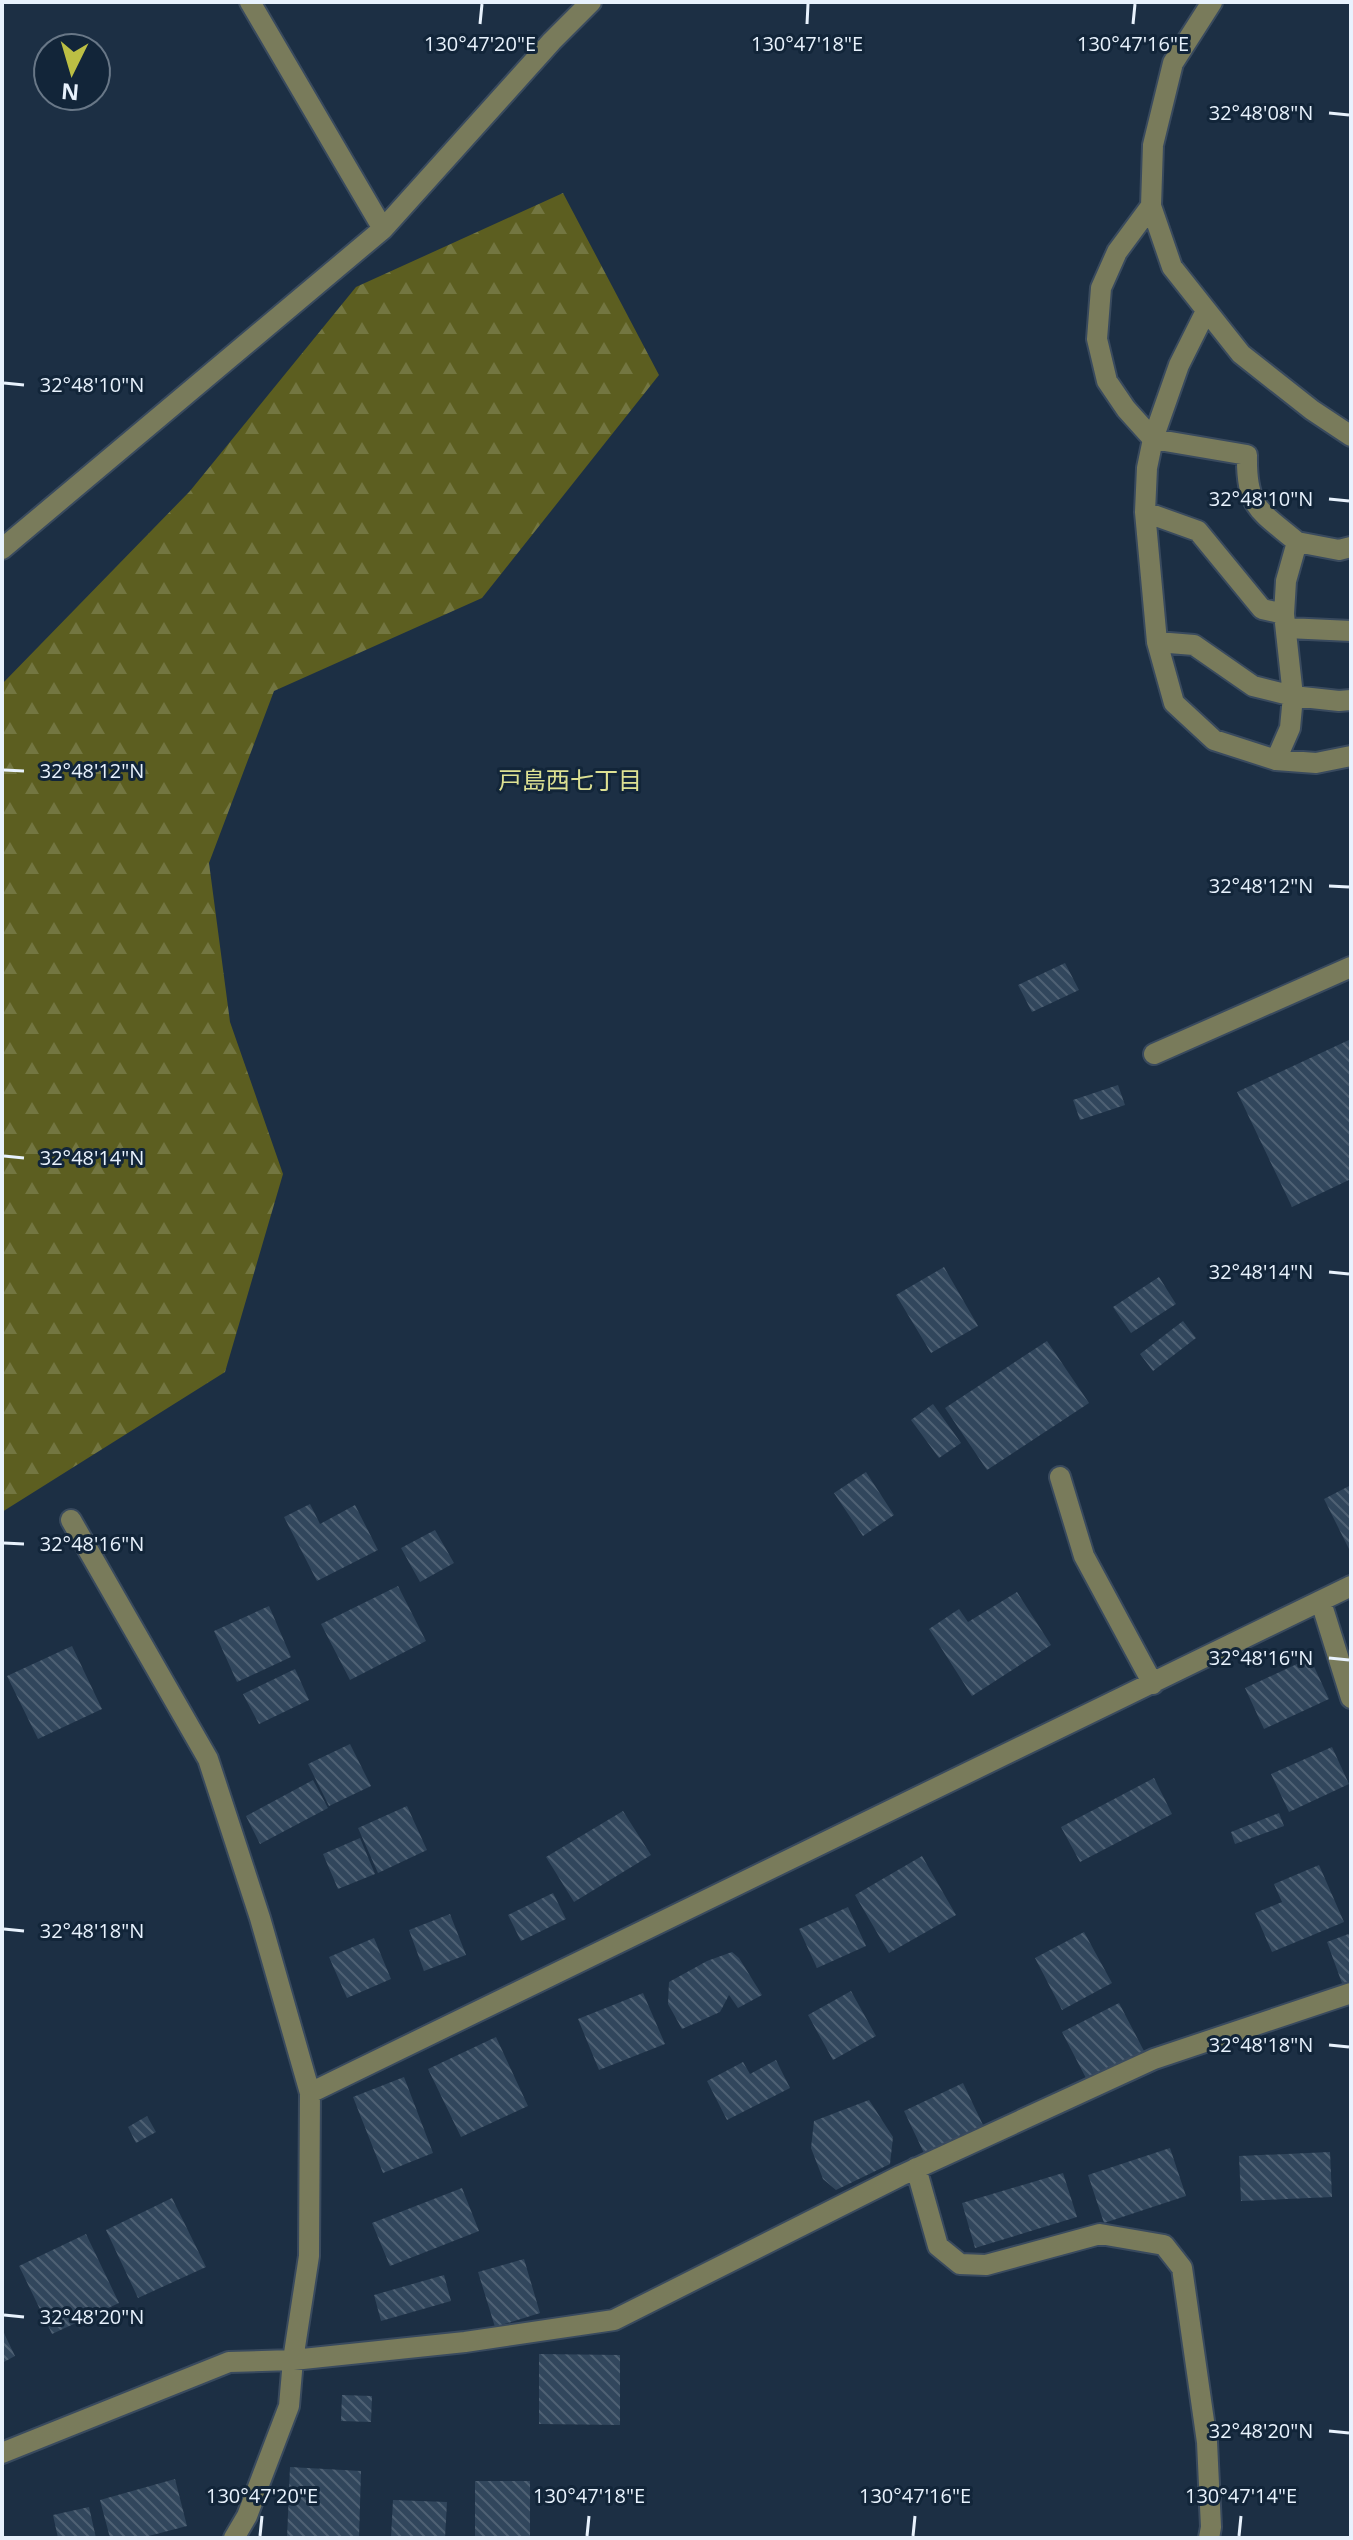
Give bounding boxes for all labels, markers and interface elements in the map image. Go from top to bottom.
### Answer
text: 130°47'20"E [424,30,536,57]
text: 130°47'18"E [751,30,863,57]
text: 130°47'16"E [1077,30,1189,57]
north arrow [32,32,112,112]
text: N [60,77,80,109]
text: 32°48'08"N [1209,99,1313,126]
text: 32°48'10"N [40,371,144,398]
text: 32°48'10"N [1209,485,1313,512]
text: 32°48'12"N [40,757,144,784]
district label: 戸島西七丁目 [498,763,642,796]
text: 32°48'12"N [1209,872,1313,899]
text: 32°48'14"N [40,1144,144,1171]
text: 32°48'14"N [1209,1258,1313,1285]
text: 32°48'16"N [40,1530,144,1557]
text: 32°48'16"N [1209,1644,1313,1671]
text: 32°48'18"N [40,1917,144,1944]
text: 32°48'18"N [1209,2031,1313,2058]
text: 32°48'20"N [40,2303,144,2330]
text: 32°48'20"N [1209,2417,1313,2444]
text: 130°47'20"E [206,2482,318,2509]
text: 130°47'18"E [533,2482,645,2509]
text: 130°47'16"E [859,2482,971,2509]
text: 130°47'14"E [1185,2482,1297,2509]

